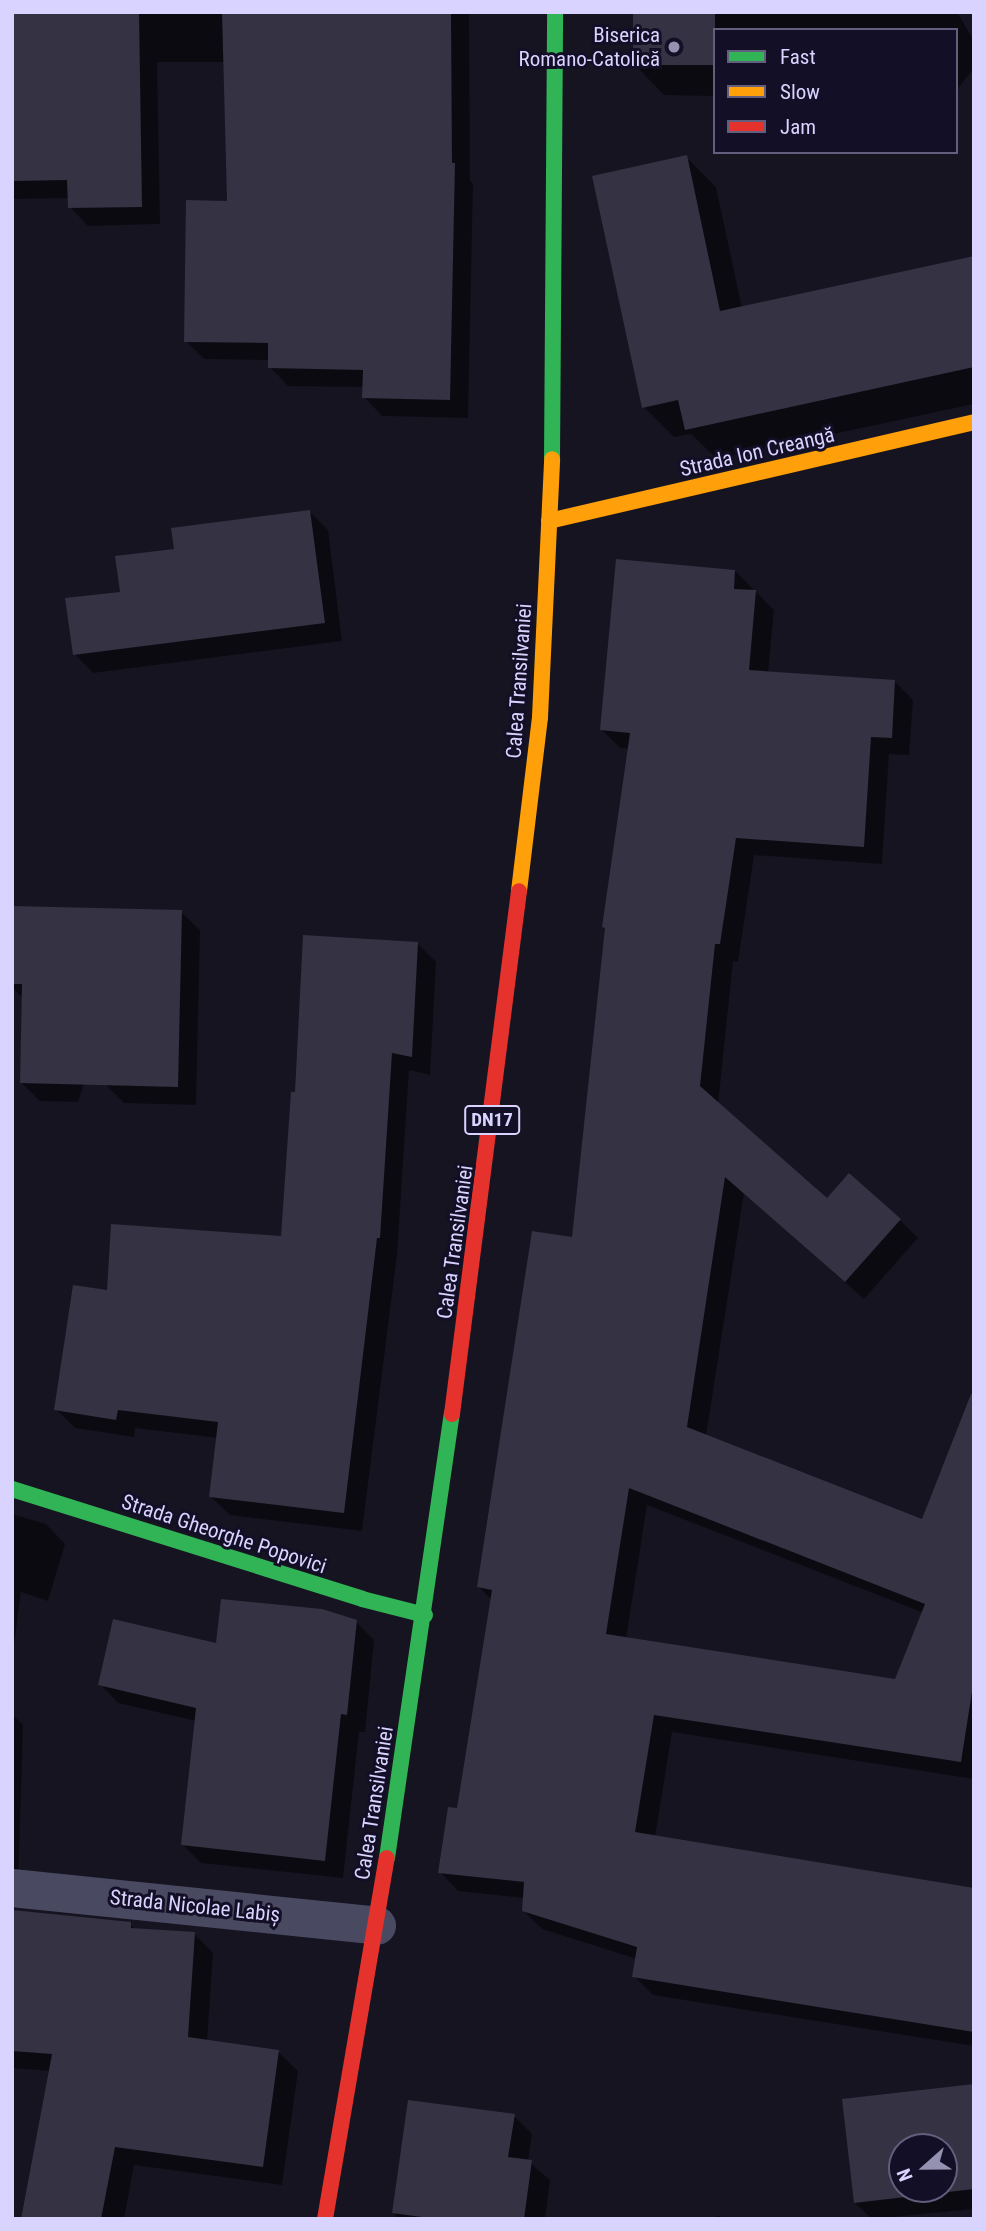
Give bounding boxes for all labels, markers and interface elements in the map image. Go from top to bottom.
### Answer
place label: Biserica Romano-Catolică [519,22,660,72]
legend [713,28,958,154]
marker: Biserica Romano-Catolică [666,39,682,55]
text: Fast [780,45,816,69]
text: Slow [780,80,820,104]
text: Jam [780,115,816,139]
street label: Strada Ion Creangă [677,422,837,482]
street label: Calea Transilvaniei [501,602,537,760]
road number: DN17 [464,1104,520,1136]
street label: Calea Transilvaniei [432,1163,478,1321]
street label: Strada Gheorghe Popovici [118,1489,330,1579]
street label: Calea Transilvaniei [349,1724,399,1882]
street label: Strada Nicolae Labiș [109,1885,281,1927]
north arrow [888,2133,958,2203]
text: N [892,2165,918,2185]

